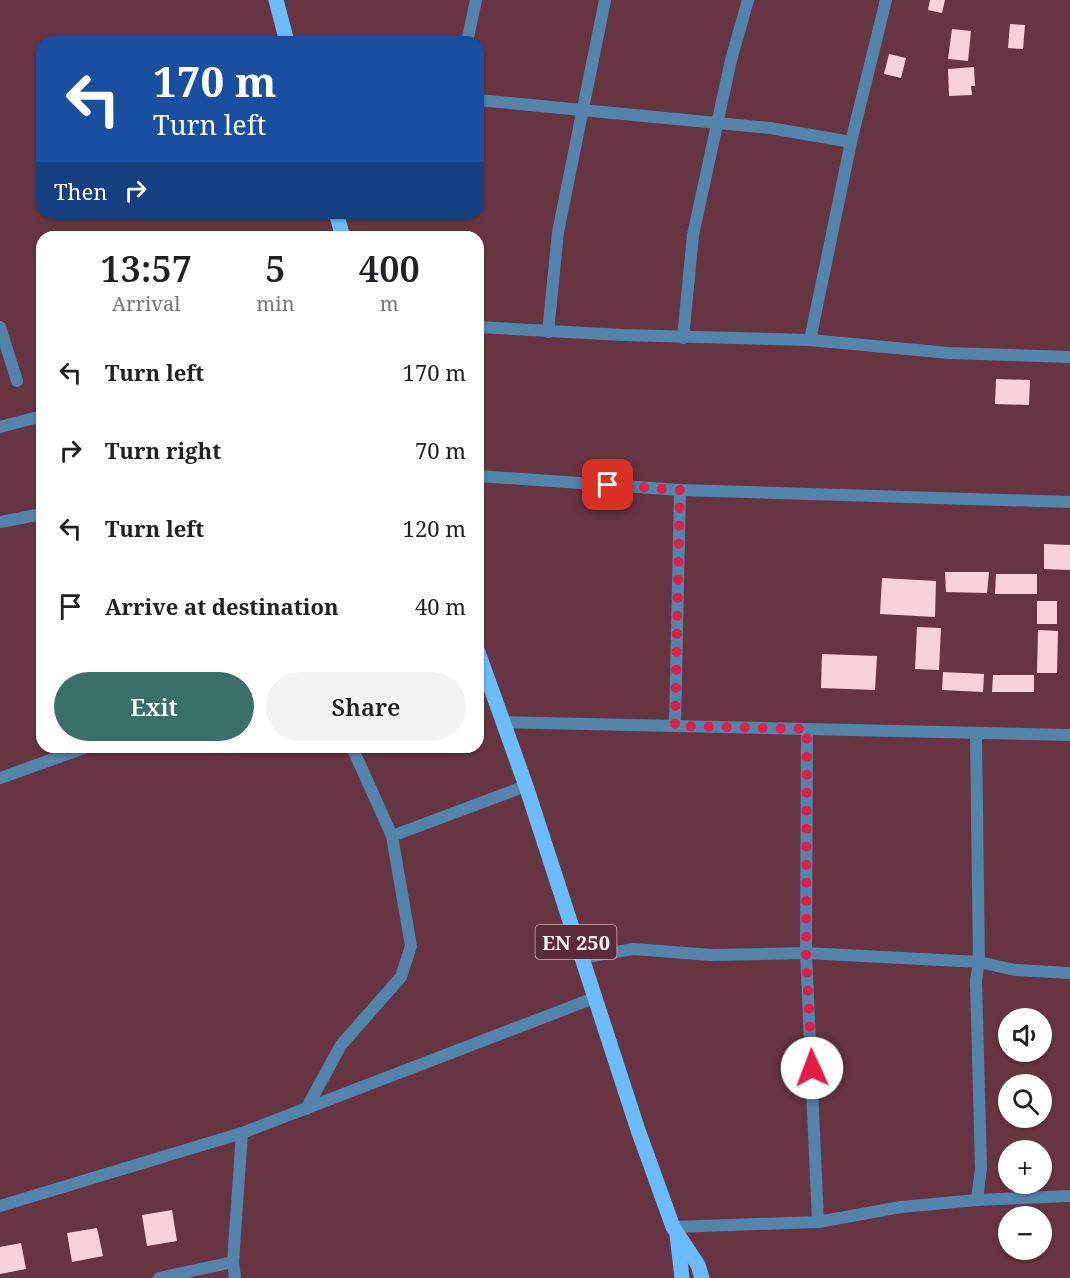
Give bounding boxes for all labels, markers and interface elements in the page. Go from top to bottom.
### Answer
text: 170 m [153,52,277,109]
icon: left [54,60,132,138]
text: Turn left [153,106,266,143]
icon: right [119,174,152,207]
text: Then [54,176,107,206]
text: 13:57 [100,244,192,293]
text: 5 [265,244,286,293]
text: 400 [359,244,420,293]
text: Arrival [112,290,180,317]
text: min [256,290,295,317]
text: m [380,290,399,317]
icon: left [54,356,87,389]
text: Turn left [105,357,204,387]
text: 170 m [403,357,466,387]
icon: right [54,434,87,467]
text: Turn right [105,435,221,465]
text: 70 m [415,435,466,465]
pin [582,459,633,510]
icon: arrive [591,468,624,501]
icon: left [54,512,87,545]
text: Turn left [105,513,204,543]
text: 120 m [403,513,466,543]
icon: arrive [54,590,87,623]
text: Arrive at destination [105,591,339,621]
text: 40 m [415,591,466,621]
button: Exit [54,672,254,741]
button: Share [266,672,466,741]
road number: EN 250 [536,925,616,959]
map controls [998,1008,1052,1260]
button: sound [998,1008,1052,1062]
position arrow [780,1036,844,1100]
button: search [998,1074,1052,1128]
button: + [998,1140,1052,1194]
button: − [998,1206,1052,1260]

